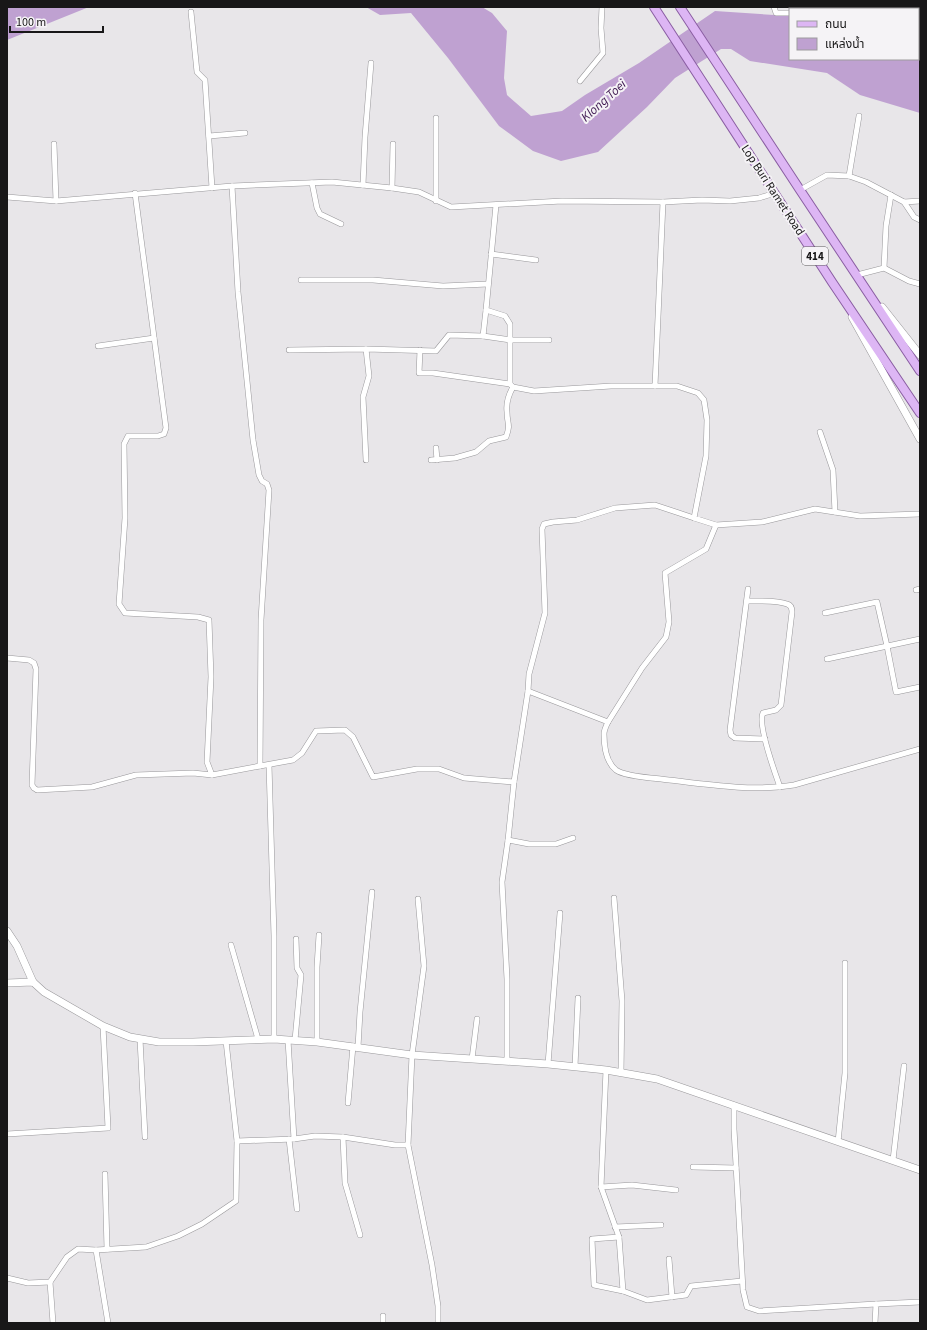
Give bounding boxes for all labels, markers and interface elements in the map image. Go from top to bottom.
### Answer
scale bar [10,8,103,34]
legend [789,8,919,60]
text: 100 m [16,14,46,31]
text: ถนน [825,16,847,33]
text: แหล่งน้ำ [825,35,864,53]
water label: Klong Toei [577,75,631,126]
street label: Lop Buri Ramet Road [737,142,808,239]
road number: 414 [802,247,828,265]

